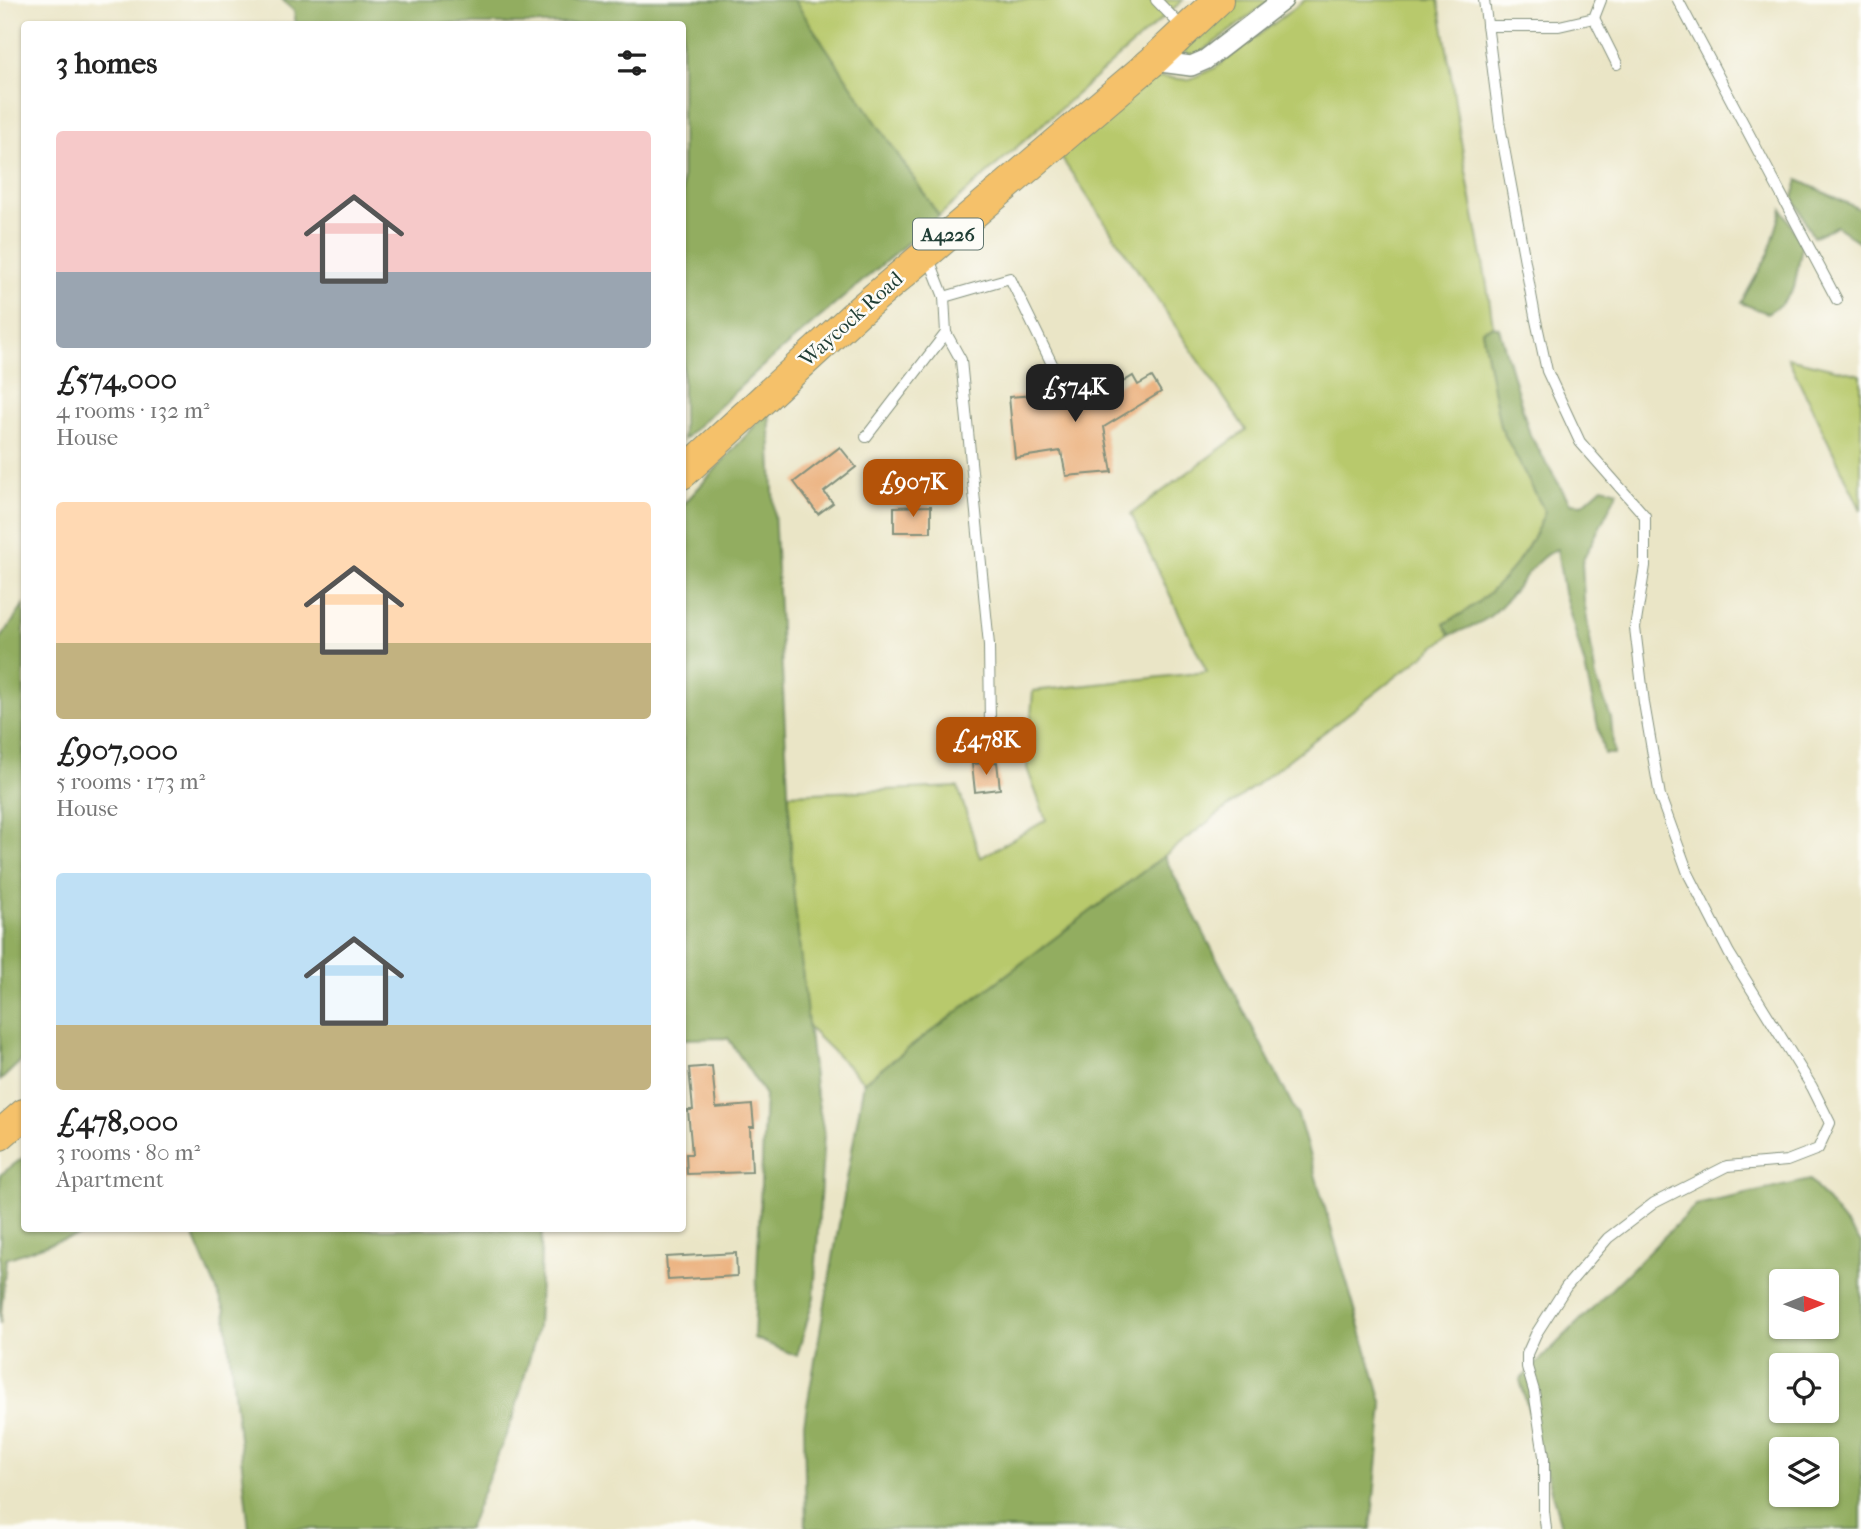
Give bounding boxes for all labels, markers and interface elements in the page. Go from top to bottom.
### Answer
icon: filters [613,44,651,82]
text: 3 homes [56,46,157,81]
icon: home [291,176,417,302]
road number: A4226 [913,218,983,250]
street label: Waycock Road [794,266,908,372]
text: £574,000 [56,362,177,397]
pin: £574K [1026,364,1124,424]
text: £574K [1042,373,1108,400]
text: 4 rooms · 132 m² [56,397,210,424]
text: House [56,424,118,451]
pin: £907K [864,460,962,519]
text: £907K [879,468,947,495]
icon: home [291,547,417,673]
pin: £478K [937,718,1035,777]
text: £478K [952,726,1020,753]
text: £907,000 [56,733,178,768]
text: 5 rooms · 173 m² [56,768,205,795]
text: House [56,795,118,822]
icon: home [291,918,417,1044]
text: £478,000 [56,1104,178,1139]
text: 3 rooms · 80 m² [56,1139,200,1166]
text: Apartment [56,1166,164,1193]
north arrow [1769,1269,1839,1339]
map controls [1769,1269,1839,1507]
button: locate [1769,1353,1839,1423]
button: layers [1769,1437,1839,1507]

